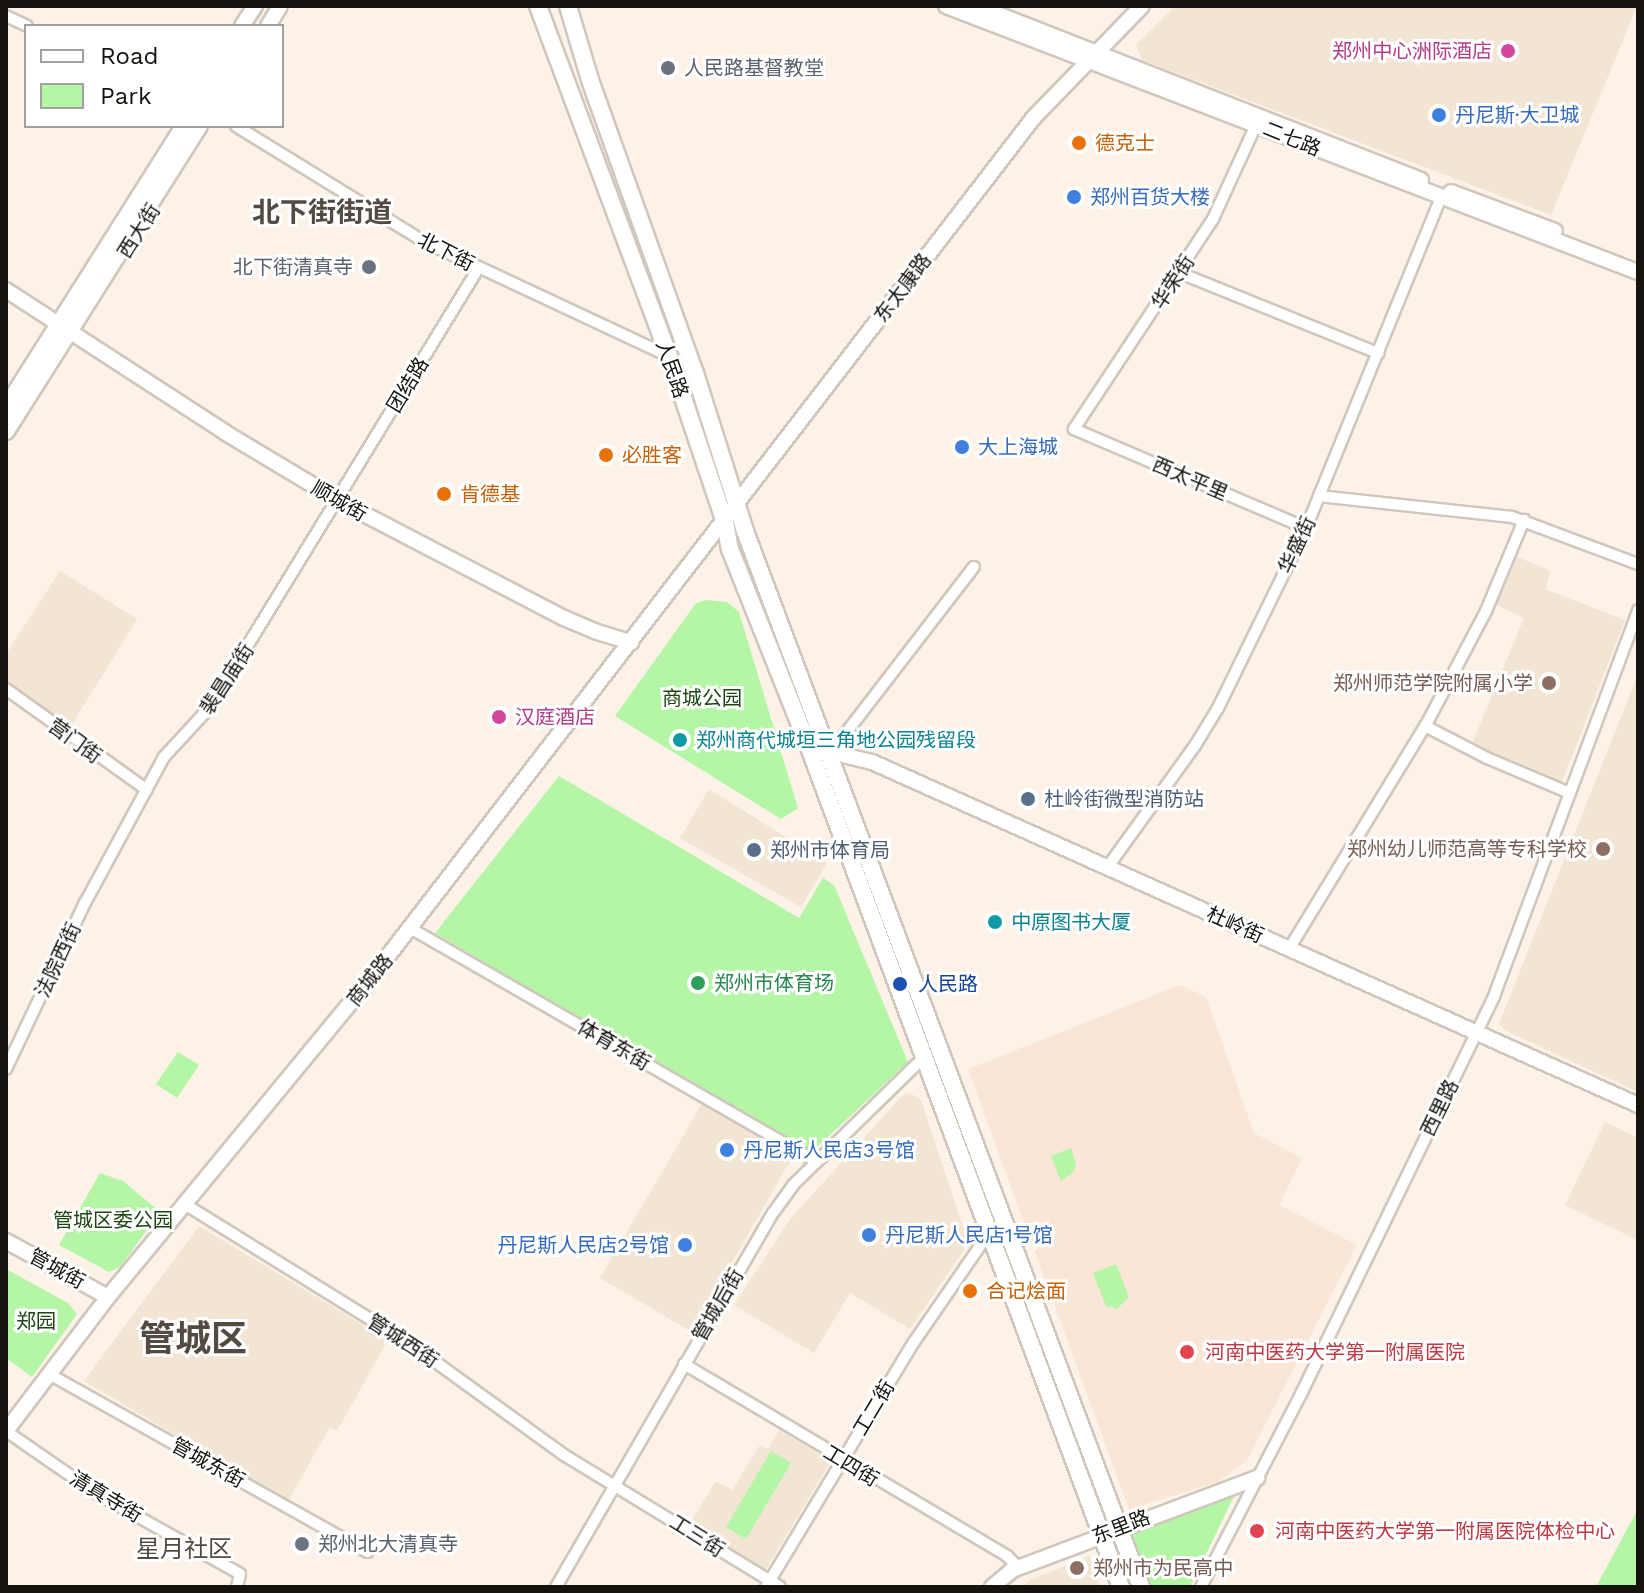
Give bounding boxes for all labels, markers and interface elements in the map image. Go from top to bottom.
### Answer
legend [24,24,284,128]
place label: 郑州中心洲际酒店 [1332,39,1492,63]
text: Road [100,42,159,70]
marker: 郑州中心洲际酒店 [1499,42,1517,60]
place label: 人民路基督教堂 [684,56,824,80]
marker: 人民路基督教堂 [659,59,677,77]
text: Park [100,82,152,110]
place label: 丹尼斯·大卫城 [1455,103,1580,127]
marker: 丹尼斯·大卫城 [1430,106,1448,124]
street label: 二七路 [1260,117,1324,161]
place label: 德克士 [1095,131,1155,155]
marker: 德克士 [1070,134,1088,152]
place label: 郑州百货大楼 [1090,185,1210,209]
marker: 郑州百货大楼 [1065,188,1083,206]
district label: 北下街街道 [252,196,392,230]
street label: 西大街 [113,199,165,263]
street label: 北下街 [414,228,478,276]
street label: 东太康路 [869,249,937,327]
street label: 华荣街 [1147,250,1199,314]
place label: 北下街清真寺 [233,255,353,279]
marker: 北下街清真寺 [360,258,378,276]
street label: 人民路 [651,337,693,401]
street label: 团结路 [382,353,434,417]
place label: 大上海城 [978,435,1058,459]
marker: 大上海城 [953,438,971,456]
place label: 必胜客 [622,443,682,467]
marker: 必胜客 [597,446,615,464]
street label: 西太平里 [1148,452,1232,506]
street label: 顺城街 [307,476,371,526]
place label: 肯德基 [460,482,520,506]
marker: 肯德基 [435,485,453,503]
street label: 华盛街 [1273,513,1321,577]
street label: 裴昌庙街 [195,639,259,719]
place label: 郑州师范学院附属小学 [1333,671,1533,695]
marker: 郑州师范学院附属小学 [1540,674,1558,692]
park label: 商城公园 [662,686,742,710]
place label: 汉庭酒店 [515,705,595,729]
marker: 汉庭酒店 [490,708,508,726]
street label: 营门街 [44,714,106,768]
place label: 郑州商代城垣三角地公园残留段 [696,728,976,752]
marker: 郑州商代城垣三角地公园残留段 [671,731,689,749]
place label: 杜岭街微型消防站 [1044,787,1204,811]
marker: 杜岭街微型消防站 [1019,790,1037,808]
place label: 郑州幼儿师范高等专科学校 [1347,837,1587,861]
place label: 郑州市体育局 [770,838,890,862]
marker: 郑州幼儿师范高等专科学校 [1594,840,1612,858]
marker: 郑州市体育局 [745,841,763,859]
street label: 杜岭街 [1203,902,1267,948]
place label: 中原图书大厦 [1011,910,1131,934]
marker: 中原图书大厦 [986,913,1004,931]
street label: 法院西街 [30,919,86,1001]
street label: 商城路 [342,949,398,1011]
place label: 郑州市体育场 [714,971,834,995]
place label: 人民路 [918,972,978,996]
marker: 人民路 [889,973,911,995]
marker: 郑州市体育场 [689,974,707,992]
street label: 体育东街 [573,1015,655,1075]
street label: 西里路 [1416,1076,1464,1140]
place label: 丹尼斯人民店3号馆 [743,1138,915,1162]
marker: 丹尼斯人民店3号馆 [718,1141,736,1159]
park label: 管城区委公园 [53,1208,173,1232]
place label: 丹尼斯人民店1号馆 [885,1223,1053,1247]
marker: 丹尼斯人民店1号馆 [860,1226,878,1244]
place label: 丹尼斯人民店2号馆 [497,1233,669,1257]
marker: 丹尼斯人民店2号馆 [676,1236,694,1254]
street label: 管城街 [25,1244,89,1294]
street label: 管城后街 [688,1264,748,1346]
place label: 合记烩面 [986,1279,1066,1303]
marker: 合记烩面 [961,1282,979,1300]
park label: 郑园 [16,1309,56,1333]
street label: 管城西街 [363,1309,443,1373]
district label: 管城区 [139,1318,247,1362]
place label: 河南中医药大学第一附属医院 [1205,1340,1465,1364]
marker: 河南中医药大学第一附属医院 [1176,1341,1198,1363]
street label: 工二街 [848,1376,900,1440]
street label: 管城东街 [167,1433,249,1493]
street label: 工四街 [819,1440,883,1492]
street label: 清真寺街 [66,1466,146,1528]
street label: 东里路 [1089,1505,1153,1549]
street label: 工三街 [665,1510,729,1562]
place label: 河南中医药大学第一附属医院体检中心 [1275,1519,1615,1543]
marker: 河南中医药大学第一附属医院体检中心 [1246,1520,1268,1542]
place label: 郑州北大清真寺 [318,1532,458,1556]
marker: 郑州北大清真寺 [293,1535,311,1553]
district label: 星月社区 [136,1536,232,1564]
place label: 郑州市为民高中 [1093,1556,1233,1580]
marker: 郑州市为民高中 [1068,1559,1086,1577]

